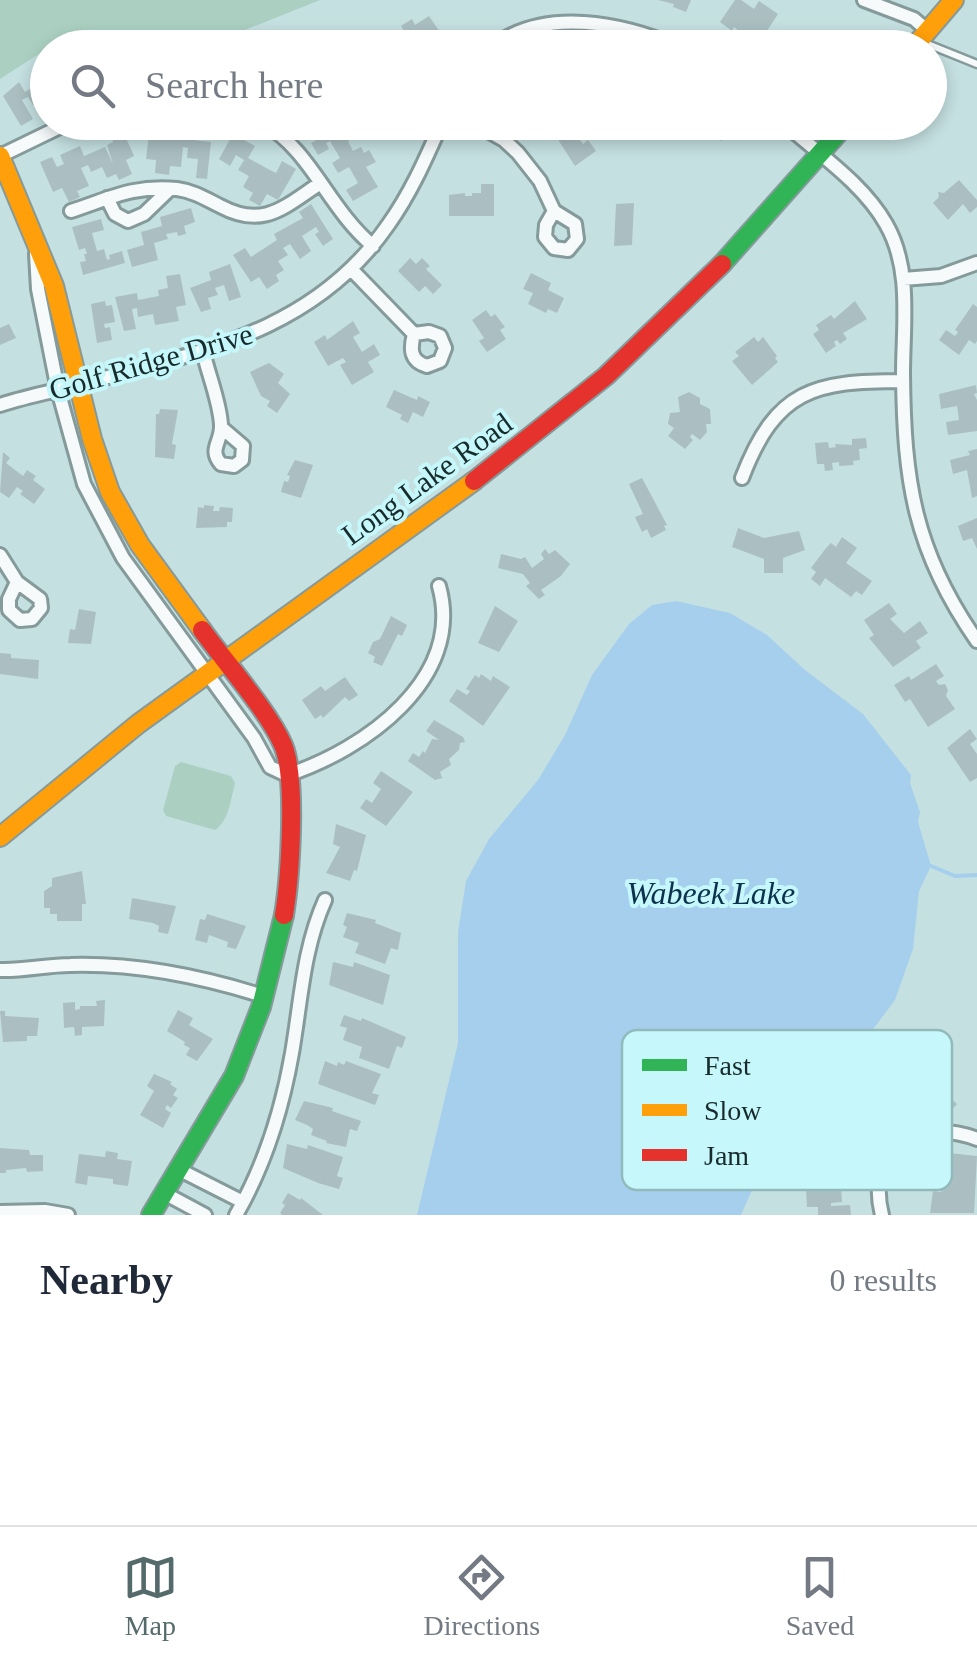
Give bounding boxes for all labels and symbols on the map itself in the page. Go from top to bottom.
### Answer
street label: Golf Ridge Drive [45,317,256,406]
street label: Long Lake Road [335,406,518,551]
water label: Wabeek Lake [627,875,795,911]
legend [622,1030,952,1190]
text: Fast [704,1050,751,1081]
text: Slow [704,1095,762,1126]
text: Jam [704,1140,749,1171]

